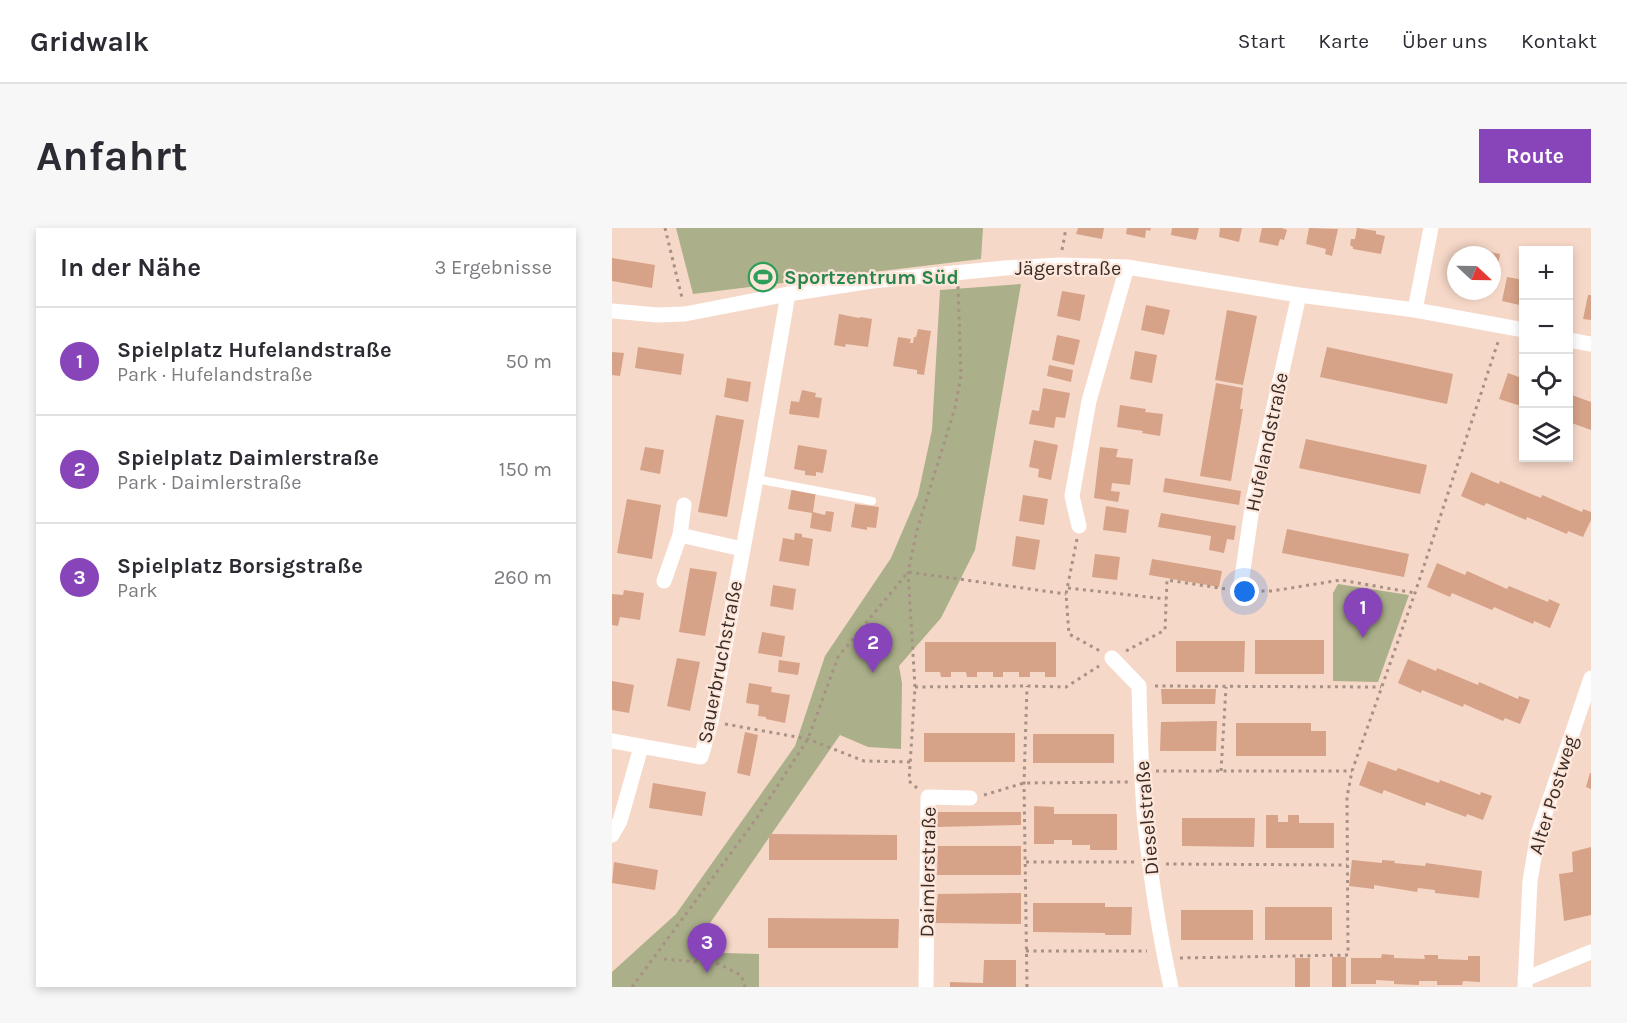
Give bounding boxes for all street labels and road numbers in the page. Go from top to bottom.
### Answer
street label: Jägerstraße [1015,257,1121,280]
street label: Hufelandstraße [1241,370,1293,514]
street label: Sauerbruchstraße [693,579,747,745]
street label: Alter Postweg [1524,733,1582,857]
street label: Dieselstraße [1131,760,1163,876]
street label: Daimlerstraße [915,806,941,938]

